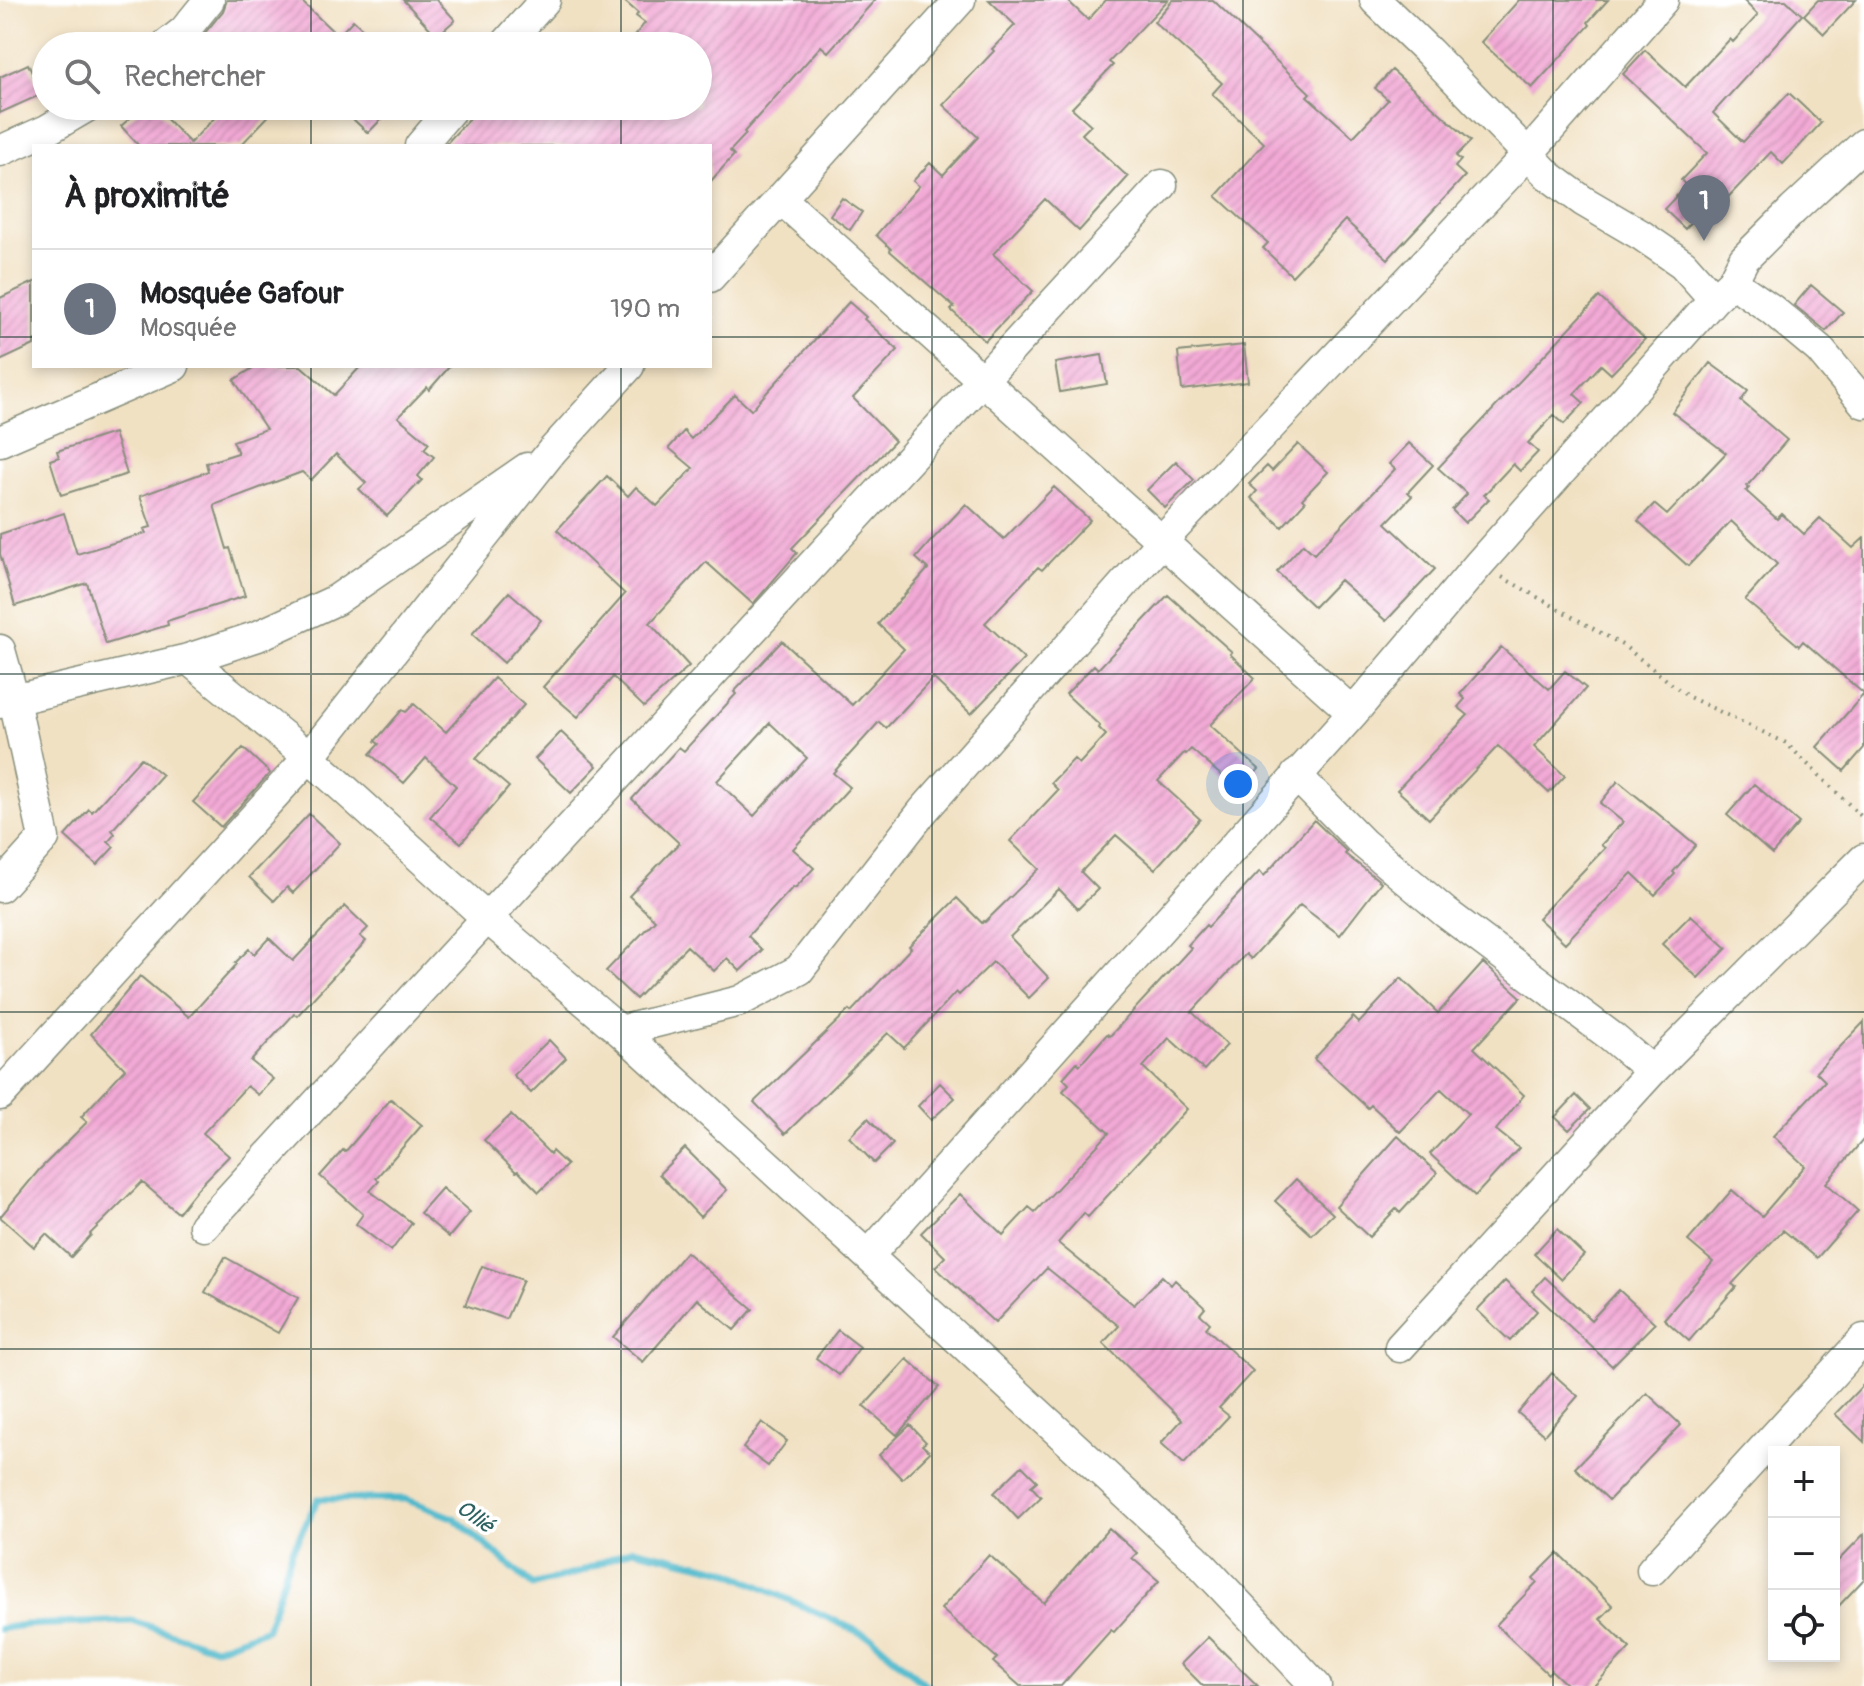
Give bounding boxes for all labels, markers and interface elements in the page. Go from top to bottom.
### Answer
search box [32,32,712,120]
icon: search [60,54,104,98]
text: Rechercher [124,58,266,95]
text: À proximité [64,175,230,218]
pin: 1 [1678,175,1730,241]
text: Mosquée Gafour [140,275,344,312]
text: 1 [85,293,95,325]
text: 190 m [610,293,680,325]
text: Mosquée [140,312,236,344]
your location [1218,764,1258,804]
map controls [1768,1446,1840,1662]
button: + [1768,1446,1840,1518]
water label: Ollié [451,1494,501,1541]
button: − [1768,1518,1840,1590]
button: locate [1768,1590,1840,1662]

